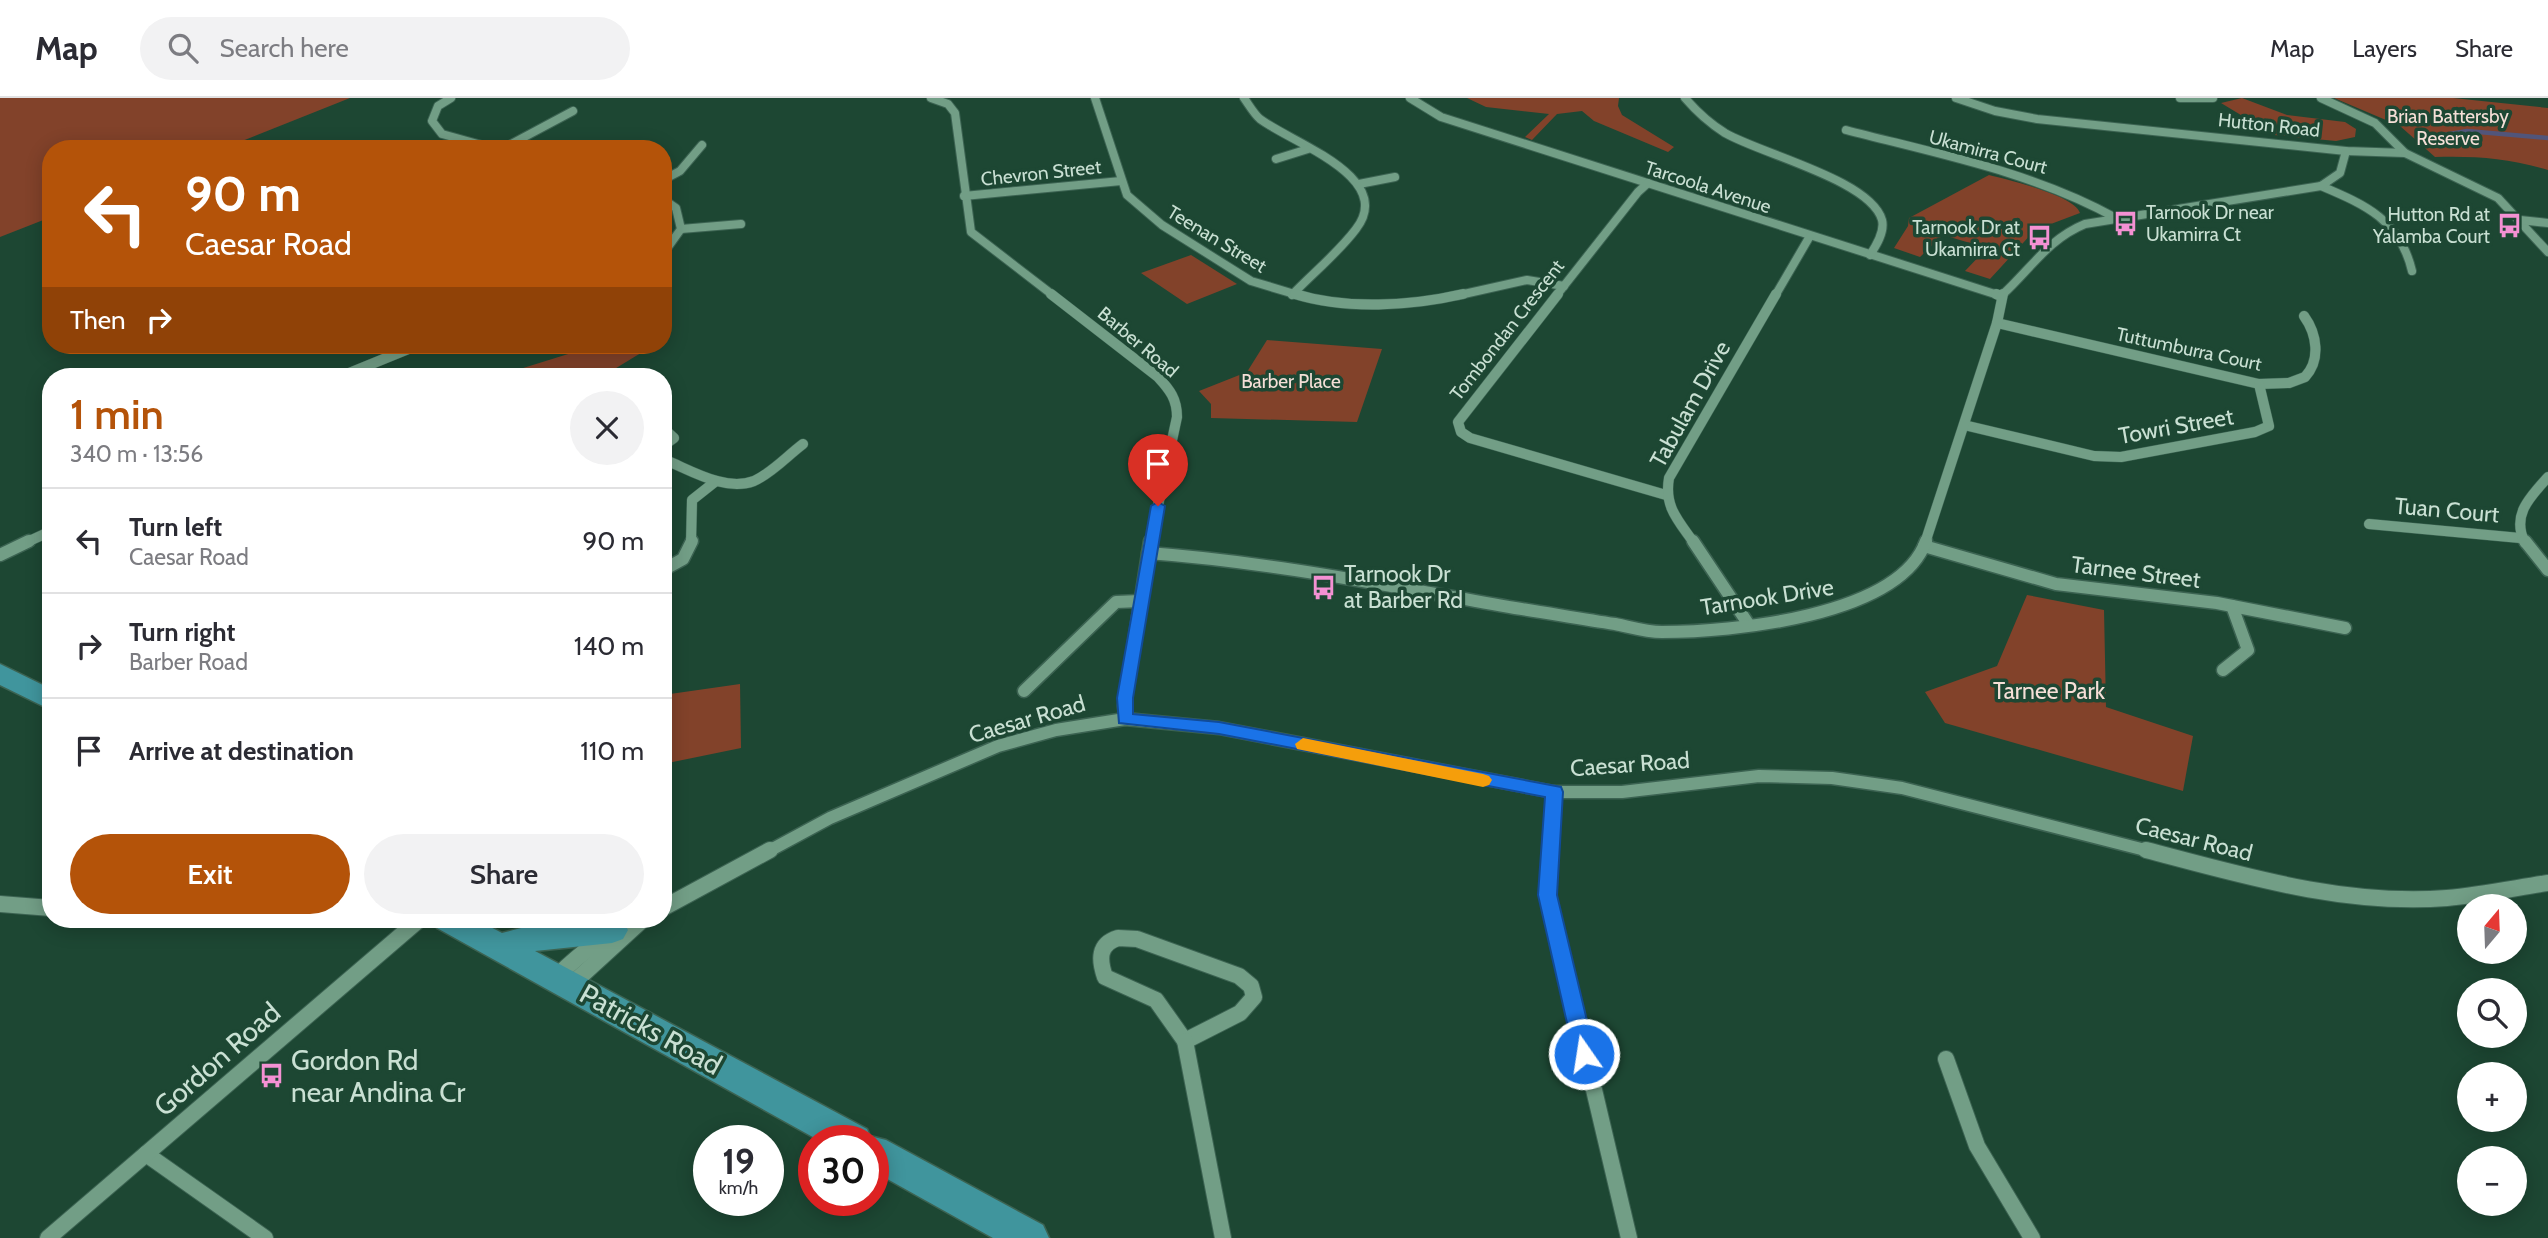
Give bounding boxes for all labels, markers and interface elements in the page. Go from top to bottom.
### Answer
search box [140,17,630,80]
text: Map [35,28,98,68]
icon: search [164,29,202,67]
text: Search here [220,32,349,64]
text: Map [2270,34,2314,63]
text: Layers [2352,34,2417,63]
text: Share [2455,34,2513,63]
park label: Brian Battersby Reserve [2387,105,2509,150]
street label: Hutton Road [2217,108,2321,142]
street label: Ukamirra Court [1926,125,2050,179]
street label: Chevron Street [980,155,1103,191]
street label: Tarcoola Avenue [1642,156,1774,218]
text: 90 m [185,164,301,223]
icon: left [70,168,161,259]
street label: Teenan Street [1163,200,1271,278]
place label: Tarnook Dr near Ukamirra Ct [2146,201,2274,246]
place label: Hutton Rd at Yalamba Court [2372,203,2491,248]
bus stop icon: Tarnook Dr near Ukamirra Ct [2112,209,2140,237]
bus stop icon: Hutton Rd at Yalamba Court [2496,211,2524,239]
place label: Tarnook Dr at Ukamirra Ct [1912,216,2021,261]
text: Caesar Road [185,224,352,263]
bus stop icon: Tarnook Dr at Ukamirra Ct [2026,224,2054,252]
street label: Tombondan Crescent [1445,255,1569,405]
icon: right [140,301,178,339]
street label: Barber Road [1093,302,1183,382]
text: Then [70,304,126,336]
street label: Tuttumburra Court [2114,322,2264,376]
street label: Tabulam Drive [1644,336,1736,472]
park label: Barber Place [1241,370,1341,393]
text: 1 min [70,388,164,440]
button: close [570,391,644,465]
street label: Towri Street [2116,402,2236,450]
pin [1128,434,1188,506]
text: 340 m · 13:56 [70,440,203,468]
icon: arrive [1139,445,1177,483]
street label: Tuan Court [2394,491,2501,529]
text: Turn left [129,511,222,543]
icon: left [70,522,108,560]
text: 90 m [582,525,644,557]
text: Caesar Road [129,543,249,571]
street label: Tarnee Street [2070,550,2202,594]
place label: Tarnook Dr at Barber Rd [1344,560,1463,614]
bus stop icon: Tarnook Dr at Barber Rd [1310,573,1338,601]
street label: Tarnook Drive [1698,573,1836,621]
text: Turn right [129,616,235,648]
icon: right [70,627,108,665]
text: 140 m [574,630,644,662]
text: Barber Road [129,648,248,676]
park label: Tarnee Park [1993,677,2106,705]
street label: Caesar Road [966,689,1088,749]
icon: arrive [70,732,108,770]
text: Arrive at destination [129,735,354,767]
text: 110 m [580,735,644,767]
street label: Caesar Road [1569,746,1691,782]
street label: Caesar Road [2132,811,2256,867]
button: Exit [70,834,350,914]
button: Share [364,834,644,914]
north arrow [2457,894,2527,964]
map controls [2457,894,2527,1216]
street label: Patricks Road [574,976,728,1082]
button: search [2457,978,2527,1048]
street label: Gordon Road [147,995,287,1123]
position arrow [1547,1017,1621,1091]
place label: Gordon Rd near Andina Cr [291,1043,465,1109]
bus stop icon: Gordon Rd near Andina Cr [257,1062,285,1090]
button: + [2457,1062,2527,1132]
speed limit sign: 30 [798,1125,889,1216]
text: 19 [722,1140,755,1183]
button: − [2457,1146,2527,1216]
text: km/h [719,1177,758,1199]

